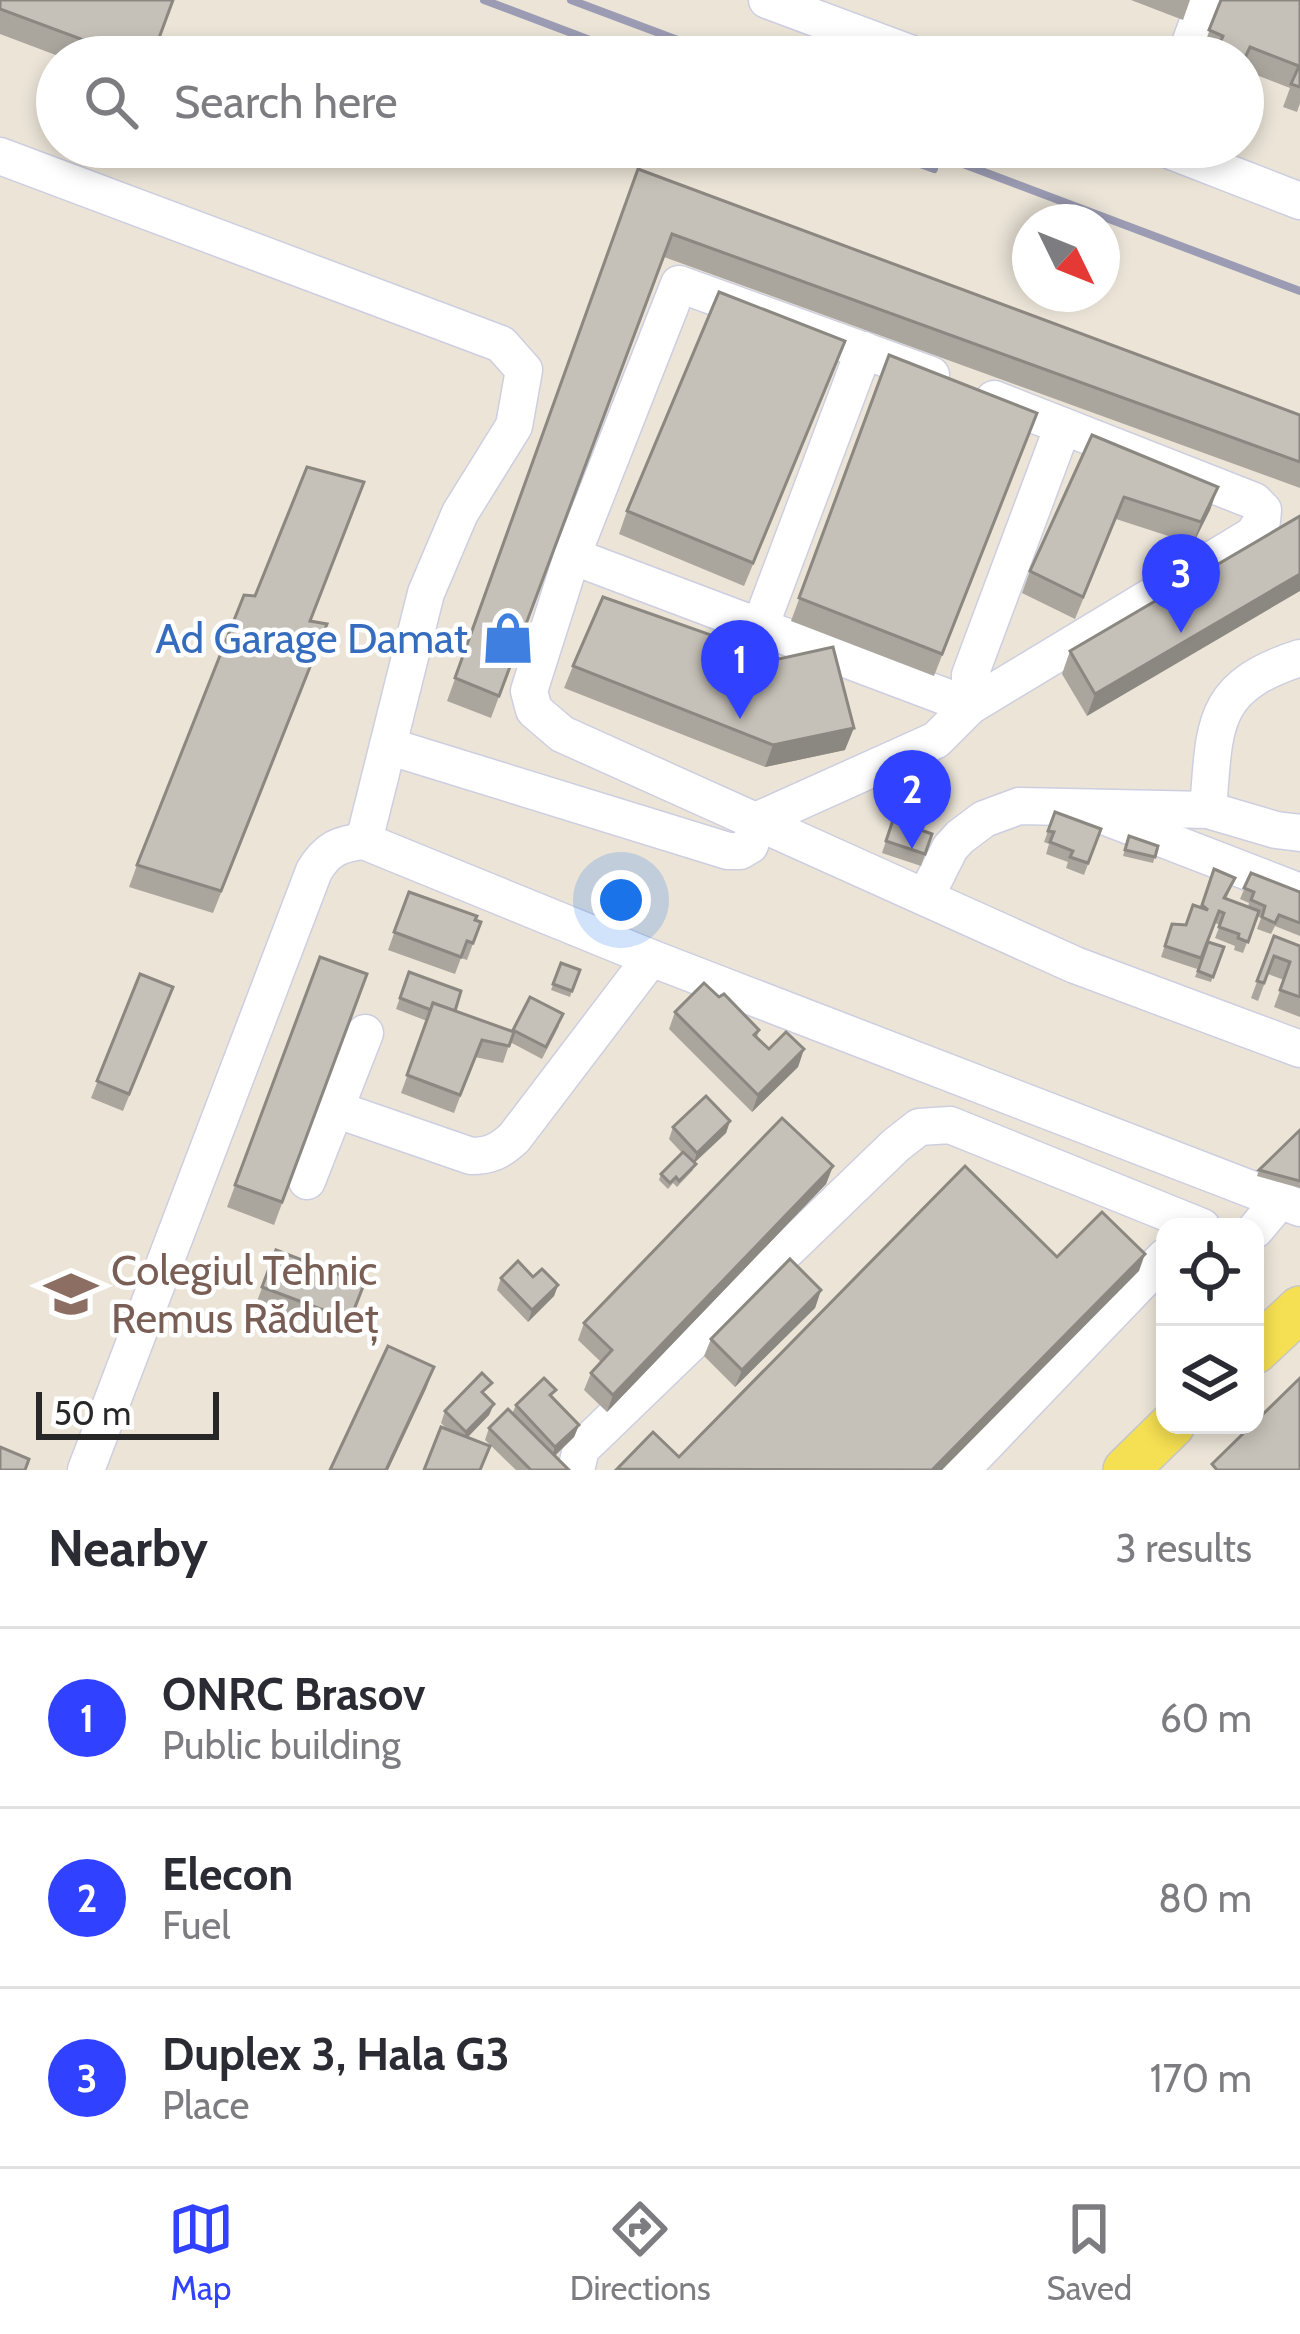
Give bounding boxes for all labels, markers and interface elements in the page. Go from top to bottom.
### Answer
search box [36,36,1264,168]
icon: search [78,69,144,135]
text: Search here [174,75,398,129]
north arrow [1012,204,1120,312]
pin: 3 [1142,534,1220,633]
shop icon: Ad Garage Damat [479,609,537,667]
place label: Ad Garage Damat [155,612,468,664]
pin: 1 [701,620,779,719]
pin: 2 [873,750,951,849]
your location [591,870,651,930]
map controls [1156,1218,1264,1434]
button: locate [1156,1218,1264,1326]
place label: Colegiul Tehnic Remus Răduleț [111,1244,379,1346]
school or university icon: Colegiul Tehnic Remus Răduleț [42,1265,100,1323]
button: layers [1156,1326,1264,1434]
scale bar [36,1386,219,1439]
text: 50 m [54,1393,131,1433]
text: Nearby [48,1517,208,1579]
text: 3 results [1115,1524,1252,1572]
text: ONRC Brasov [162,1667,425,1721]
text: 1 [80,1694,94,1742]
text: 60 m [1160,1694,1252,1742]
text: Public building [162,1721,401,1769]
text: Elecon [162,1847,293,1901]
text: 2 [77,1874,97,1922]
text: 80 m [1158,1874,1252,1922]
text: Fuel [162,1901,230,1949]
text: Duplex 3, Hala G3 [162,2027,510,2081]
text: 3 [76,2054,98,2102]
text: 170 m [1150,2054,1252,2102]
text: Place [162,2081,249,2129]
tab: Map [168,2196,234,2308]
tab: Directions [570,2196,711,2308]
tab: Saved [1046,2196,1132,2308]

